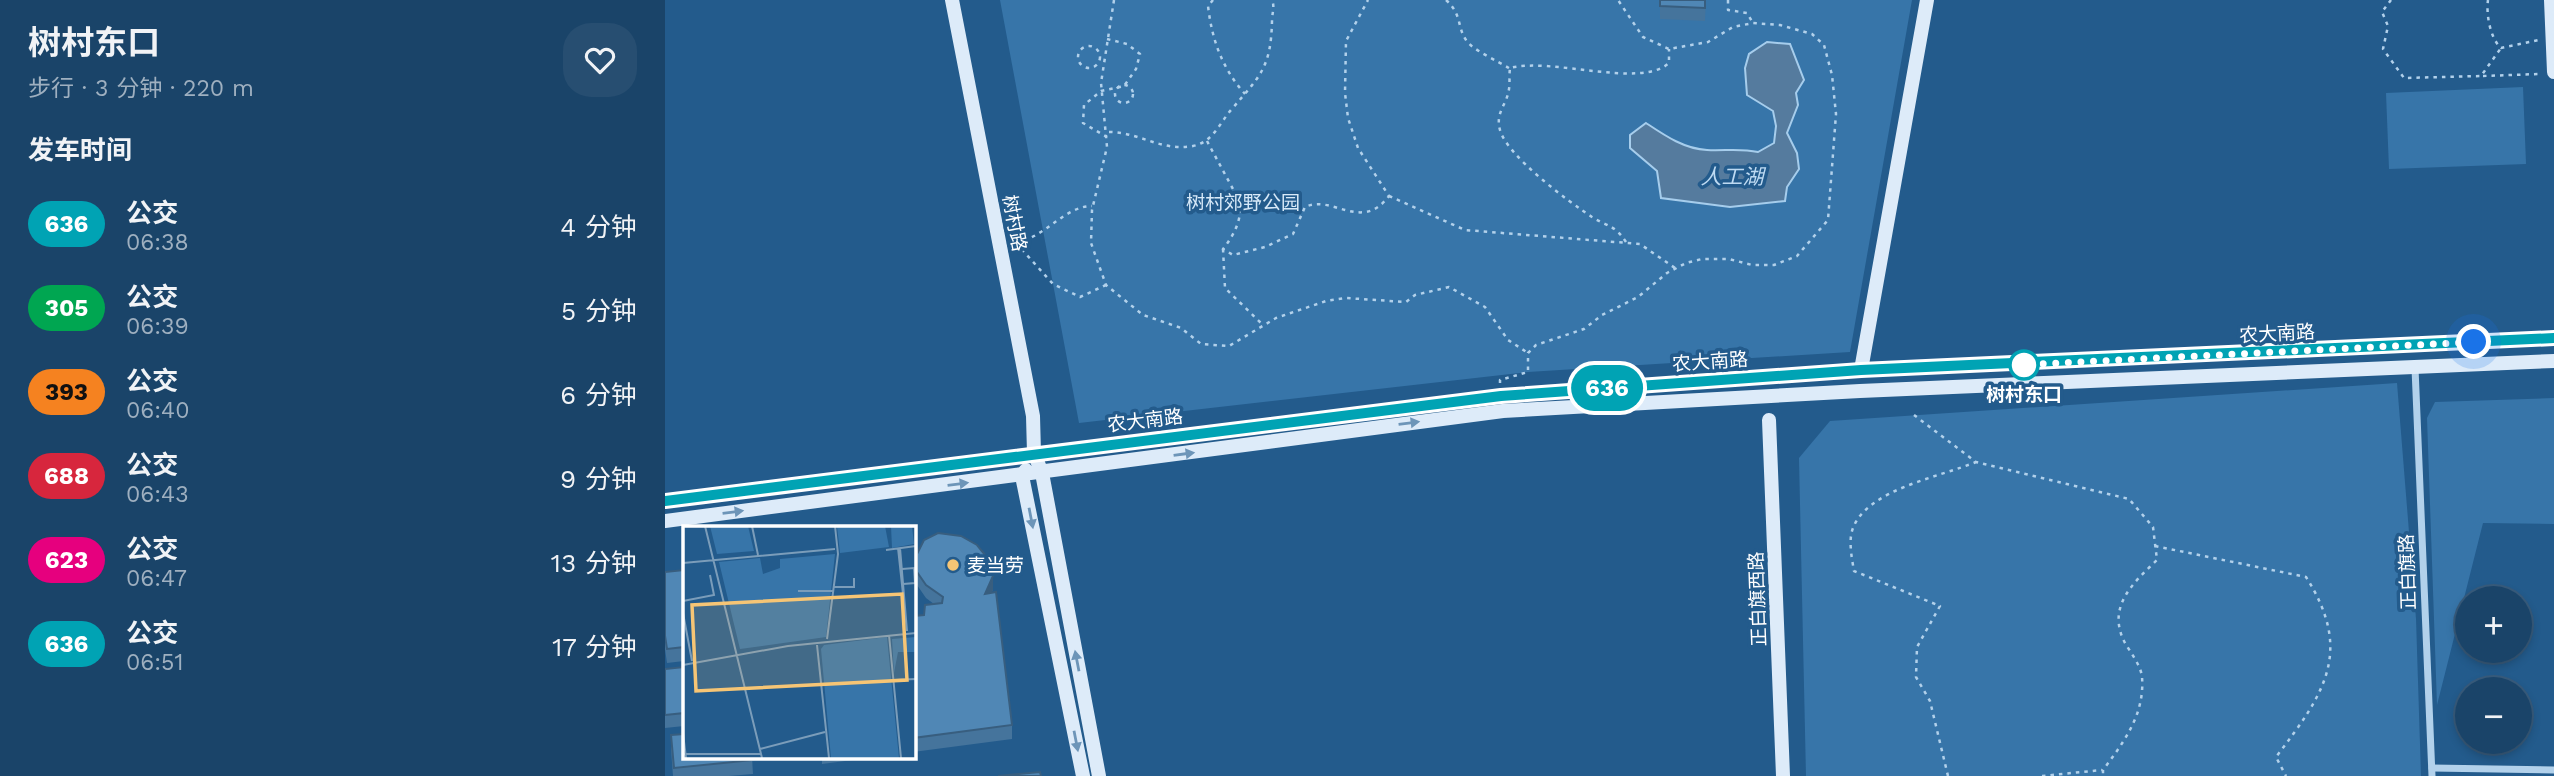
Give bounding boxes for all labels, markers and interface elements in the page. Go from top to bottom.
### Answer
text: 树村东口 [28,23,160,62]
button: heart [563,23,637,97]
text: 步行 · 3 分钟 · 220 m [28,75,254,102]
text: 发车时间 [28,135,132,165]
water label: 人工湖 [1701,164,1766,189]
park label: 树村郊野公园 [1186,191,1300,214]
street label: 树村路 [998,193,1031,253]
text: 公交 [126,198,178,228]
text: 636 [45,210,88,238]
text: 4 分钟 [560,212,637,242]
text: 06:38 [126,229,189,256]
text: 公交 [126,282,178,312]
text: 305 [45,294,88,322]
text: 5 分钟 [561,296,637,326]
text: 06:39 [126,313,189,340]
street label: 农大南路 [2238,320,2316,347]
your location [2456,324,2491,359]
street label: 农大南路 [1671,347,1749,376]
marker: 树村东口 [2009,350,2039,380]
line badge: 636 [1567,365,1647,411]
text: 公交 [126,366,178,396]
text: 636 [1585,374,1629,402]
text: 393 [45,378,88,406]
text: 6 分钟 [560,380,637,410]
place label: 树村东口 [1986,383,2062,406]
text: 06:40 [126,397,189,424]
street label: 农大南路 [1106,404,1184,437]
one-way arrow [1399,418,1421,429]
one-way arrow [1173,448,1195,459]
text: 公交 [126,450,178,480]
text: 688 [44,462,89,490]
text: 9 分钟 [560,464,637,494]
one-way arrow [948,478,970,489]
text: 06:43 [126,481,189,508]
one-way arrow [722,507,744,518]
one-way arrow [1025,507,1036,529]
inset map [683,526,915,758]
text: 公交 [126,534,178,564]
street label: 正白旗路 [2395,534,2420,610]
text: 623 [45,546,88,574]
text: 13 分钟 [551,548,637,578]
street label: 正白旗西路 [1744,551,1771,647]
place label: 麦当劳 [967,554,1024,577]
marker: 麦当劳 [945,557,961,573]
text: 06:47 [126,565,187,592]
map controls [2455,586,2532,754]
button: + [2455,586,2532,663]
text: 公交 [126,618,178,648]
text: 636 [45,630,88,658]
text: 17 分钟 [552,632,637,662]
text: 06:51 [126,649,183,676]
one-way arrow [1072,650,1083,672]
button: − [2455,677,2532,754]
one-way arrow [1070,730,1081,752]

